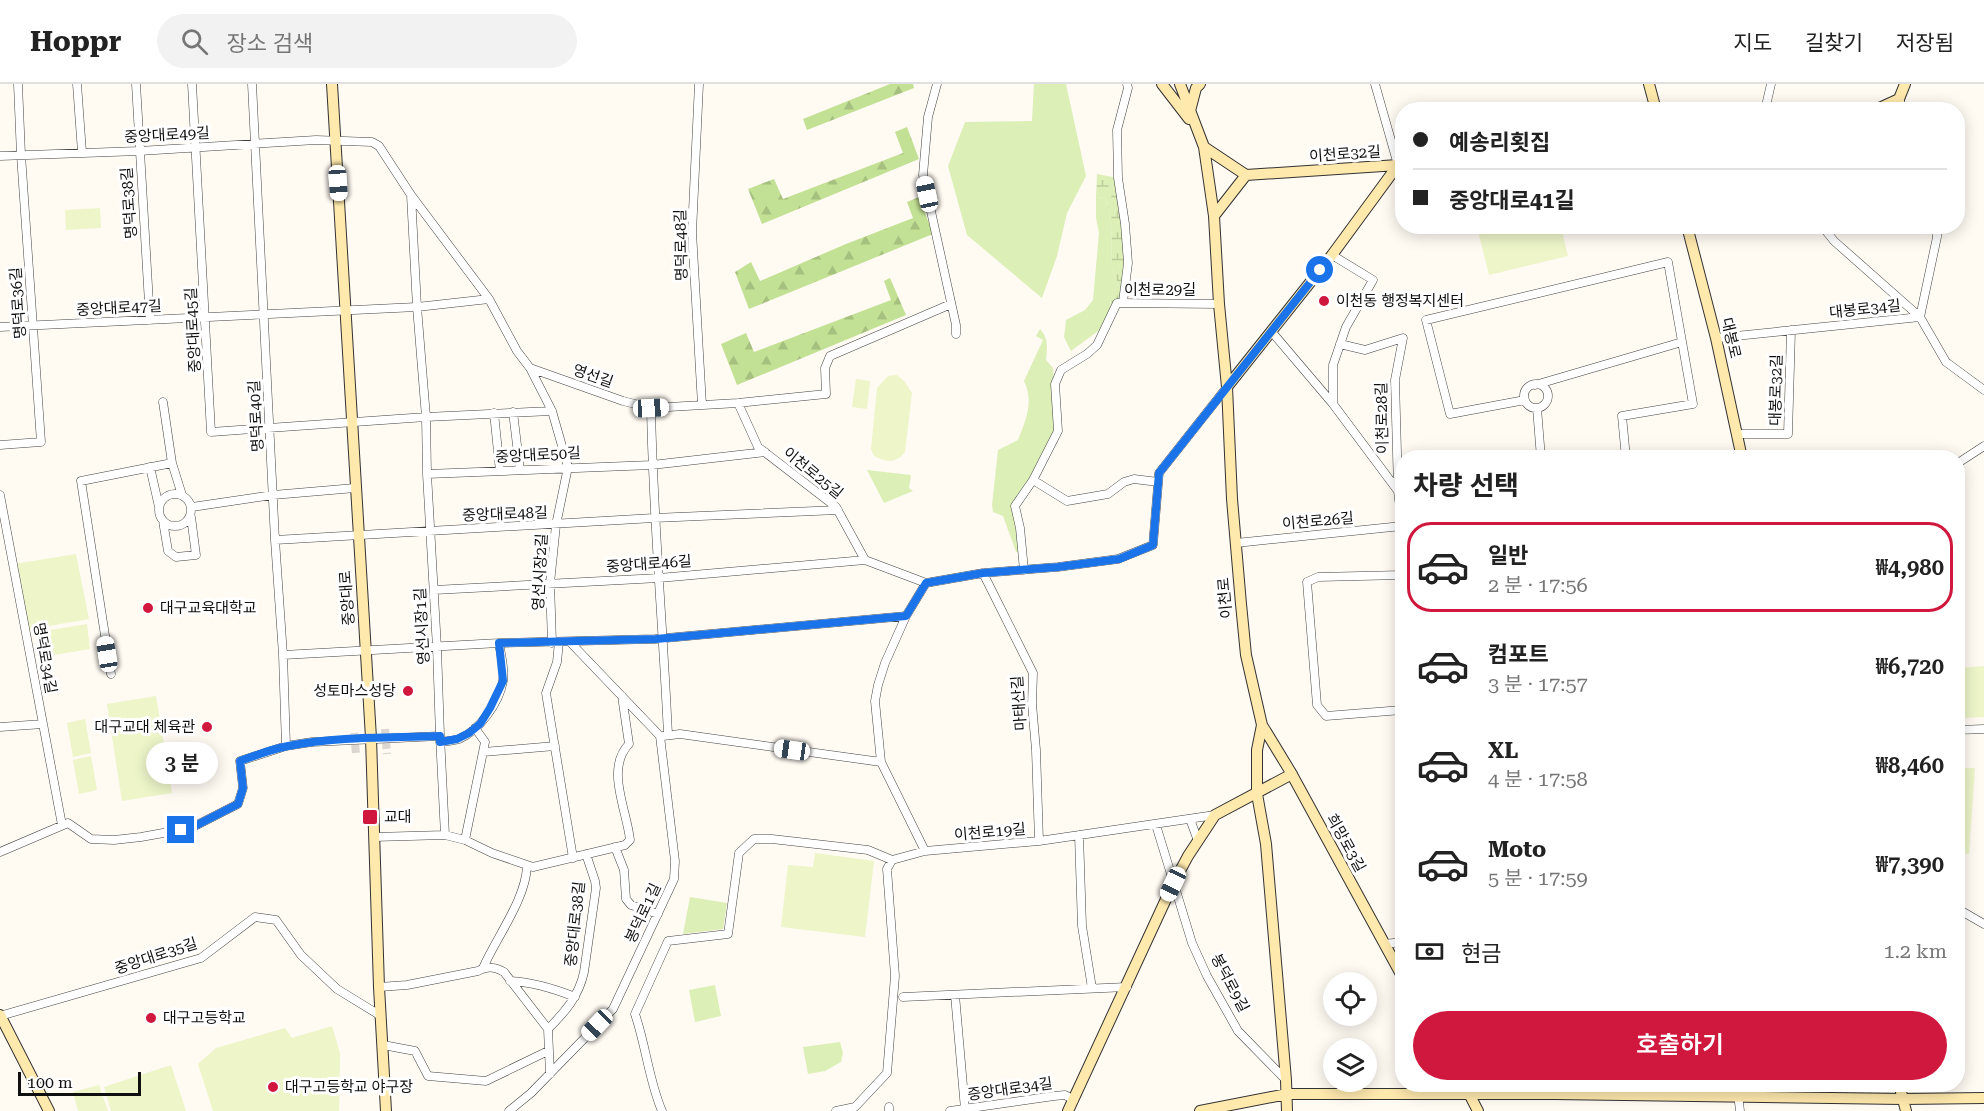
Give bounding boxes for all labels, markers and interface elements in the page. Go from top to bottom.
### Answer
search box [157,14,577,68]
text: Hoppr [30,25,121,58]
icon: search [178,25,211,58]
text: 장소 검색 [226,31,313,56]
text: 지도 [1733,31,1772,55]
text: 길찾기 [1805,31,1863,55]
text: 저장됨 [1896,31,1954,55]
street label: 중앙대로49길 [124,124,210,146]
text: 예송리횟집 [1449,130,1550,155]
street label: 이천로32길 [1308,143,1382,165]
car [328,164,348,202]
street label: 명덕로38길 [118,166,140,240]
car [914,175,940,213]
text: 중앙대로41길 [1449,188,1575,213]
street label: 명덕로48길 [671,209,691,281]
route start [1306,256,1333,283]
street label: 명덕로36길 [7,266,29,340]
street label: 이천로29길 [1124,281,1196,299]
street label: 중앙대로45길 [182,287,204,373]
place label: 이천동 행정복지센터 [1336,292,1464,310]
marker: 이천동 행정복지센터 [1317,294,1331,308]
street label: 대봉로34길 [1828,296,1902,322]
street label: 중앙대로47길 [76,297,162,319]
street label: 대봉로 [1718,316,1744,360]
street label: 대봉로32길 [1766,354,1786,426]
street label: 영선길 [570,361,616,391]
street label: 명덕로40길 [245,380,267,452]
street label: 이천로28길 [1372,382,1392,454]
car [633,398,669,418]
street label: 이천로25길 [779,443,847,503]
street label: 중앙대로50길 [495,444,581,466]
text: 차량 선택 [1413,470,1519,502]
street label: 중앙대로48길 [462,504,548,524]
street label: 이천로26길 [1281,509,1355,533]
street label: 영선시장2길 [529,533,551,611]
icon: car [1416,540,1470,594]
text: 일반 [1488,543,1528,568]
street label: 중앙대로46길 [606,552,692,576]
text: ₩4,980 [1876,555,1944,580]
street label: 중앙대로 [336,570,358,626]
text: 2 분 · 17:56 [1488,573,1588,597]
street label: 이천로 [1214,577,1236,619]
street label: 영선시장1길 [411,587,433,665]
place label: 대구교육대학교 [160,599,257,617]
marker: 대구교육대학교 [141,601,155,615]
street label: 명덕로34길 [30,621,60,695]
car [95,635,119,673]
icon: car [1416,639,1470,693]
text: 컴포트 [1488,642,1549,667]
text: ₩6,720 [1876,654,1944,679]
text: 3 분 · 17:57 [1488,672,1588,696]
street label: 마태산길 [1008,675,1030,731]
place label: 성토마스성당 [313,682,396,700]
marker: 성토마스성당 [401,684,415,698]
place label: 대구교대 체육관 [95,718,195,736]
marker: 대구교대 체육관 [200,720,214,734]
icon: car [1416,738,1470,792]
text: XL [1488,738,1518,763]
car [773,739,811,761]
callout: 3 분 [145,743,217,785]
text: 3 분 [165,751,199,775]
text: ₩8,460 [1876,753,1944,778]
text: 4 분 · 17:58 [1488,767,1588,791]
marker: 교대 [361,808,379,826]
place label: 교대 [384,808,412,826]
street label: 희망로3길 [1323,811,1369,875]
route end [167,816,194,843]
street label: 이천로19길 [953,820,1027,844]
icon: car [1416,837,1470,891]
text: Moto [1488,837,1546,862]
text: ₩7,390 [1876,852,1944,877]
car [1157,864,1189,904]
text: 5 분 · 17:59 [1488,866,1588,890]
street label: 중앙대로38길 [562,880,588,968]
street label: 봉덕로1길 [621,880,665,946]
street label: 중앙대로35길 [112,934,200,978]
icon: cash [1413,935,1446,968]
text: 1.2 km [1883,939,1947,963]
text: 현금 [1461,941,1501,966]
street label: 봉덕로9길 [1207,951,1253,1015]
map controls [1323,972,1377,1092]
button: locate [1323,972,1377,1026]
car [578,1006,616,1044]
place label: 대구고등학교 [163,1009,246,1027]
marker: 대구고등학교 [144,1011,158,1025]
button: 호출하기 [1413,1011,1947,1080]
button: layers [1323,1038,1377,1092]
scale bar [18,1069,141,1096]
text: 100 m [27,1073,73,1092]
street label: 중앙대로34길 [966,1074,1054,1104]
place label: 대구고등학교 야구장 [285,1078,413,1096]
marker: 대구고등학교 야구장 [266,1080,280,1094]

